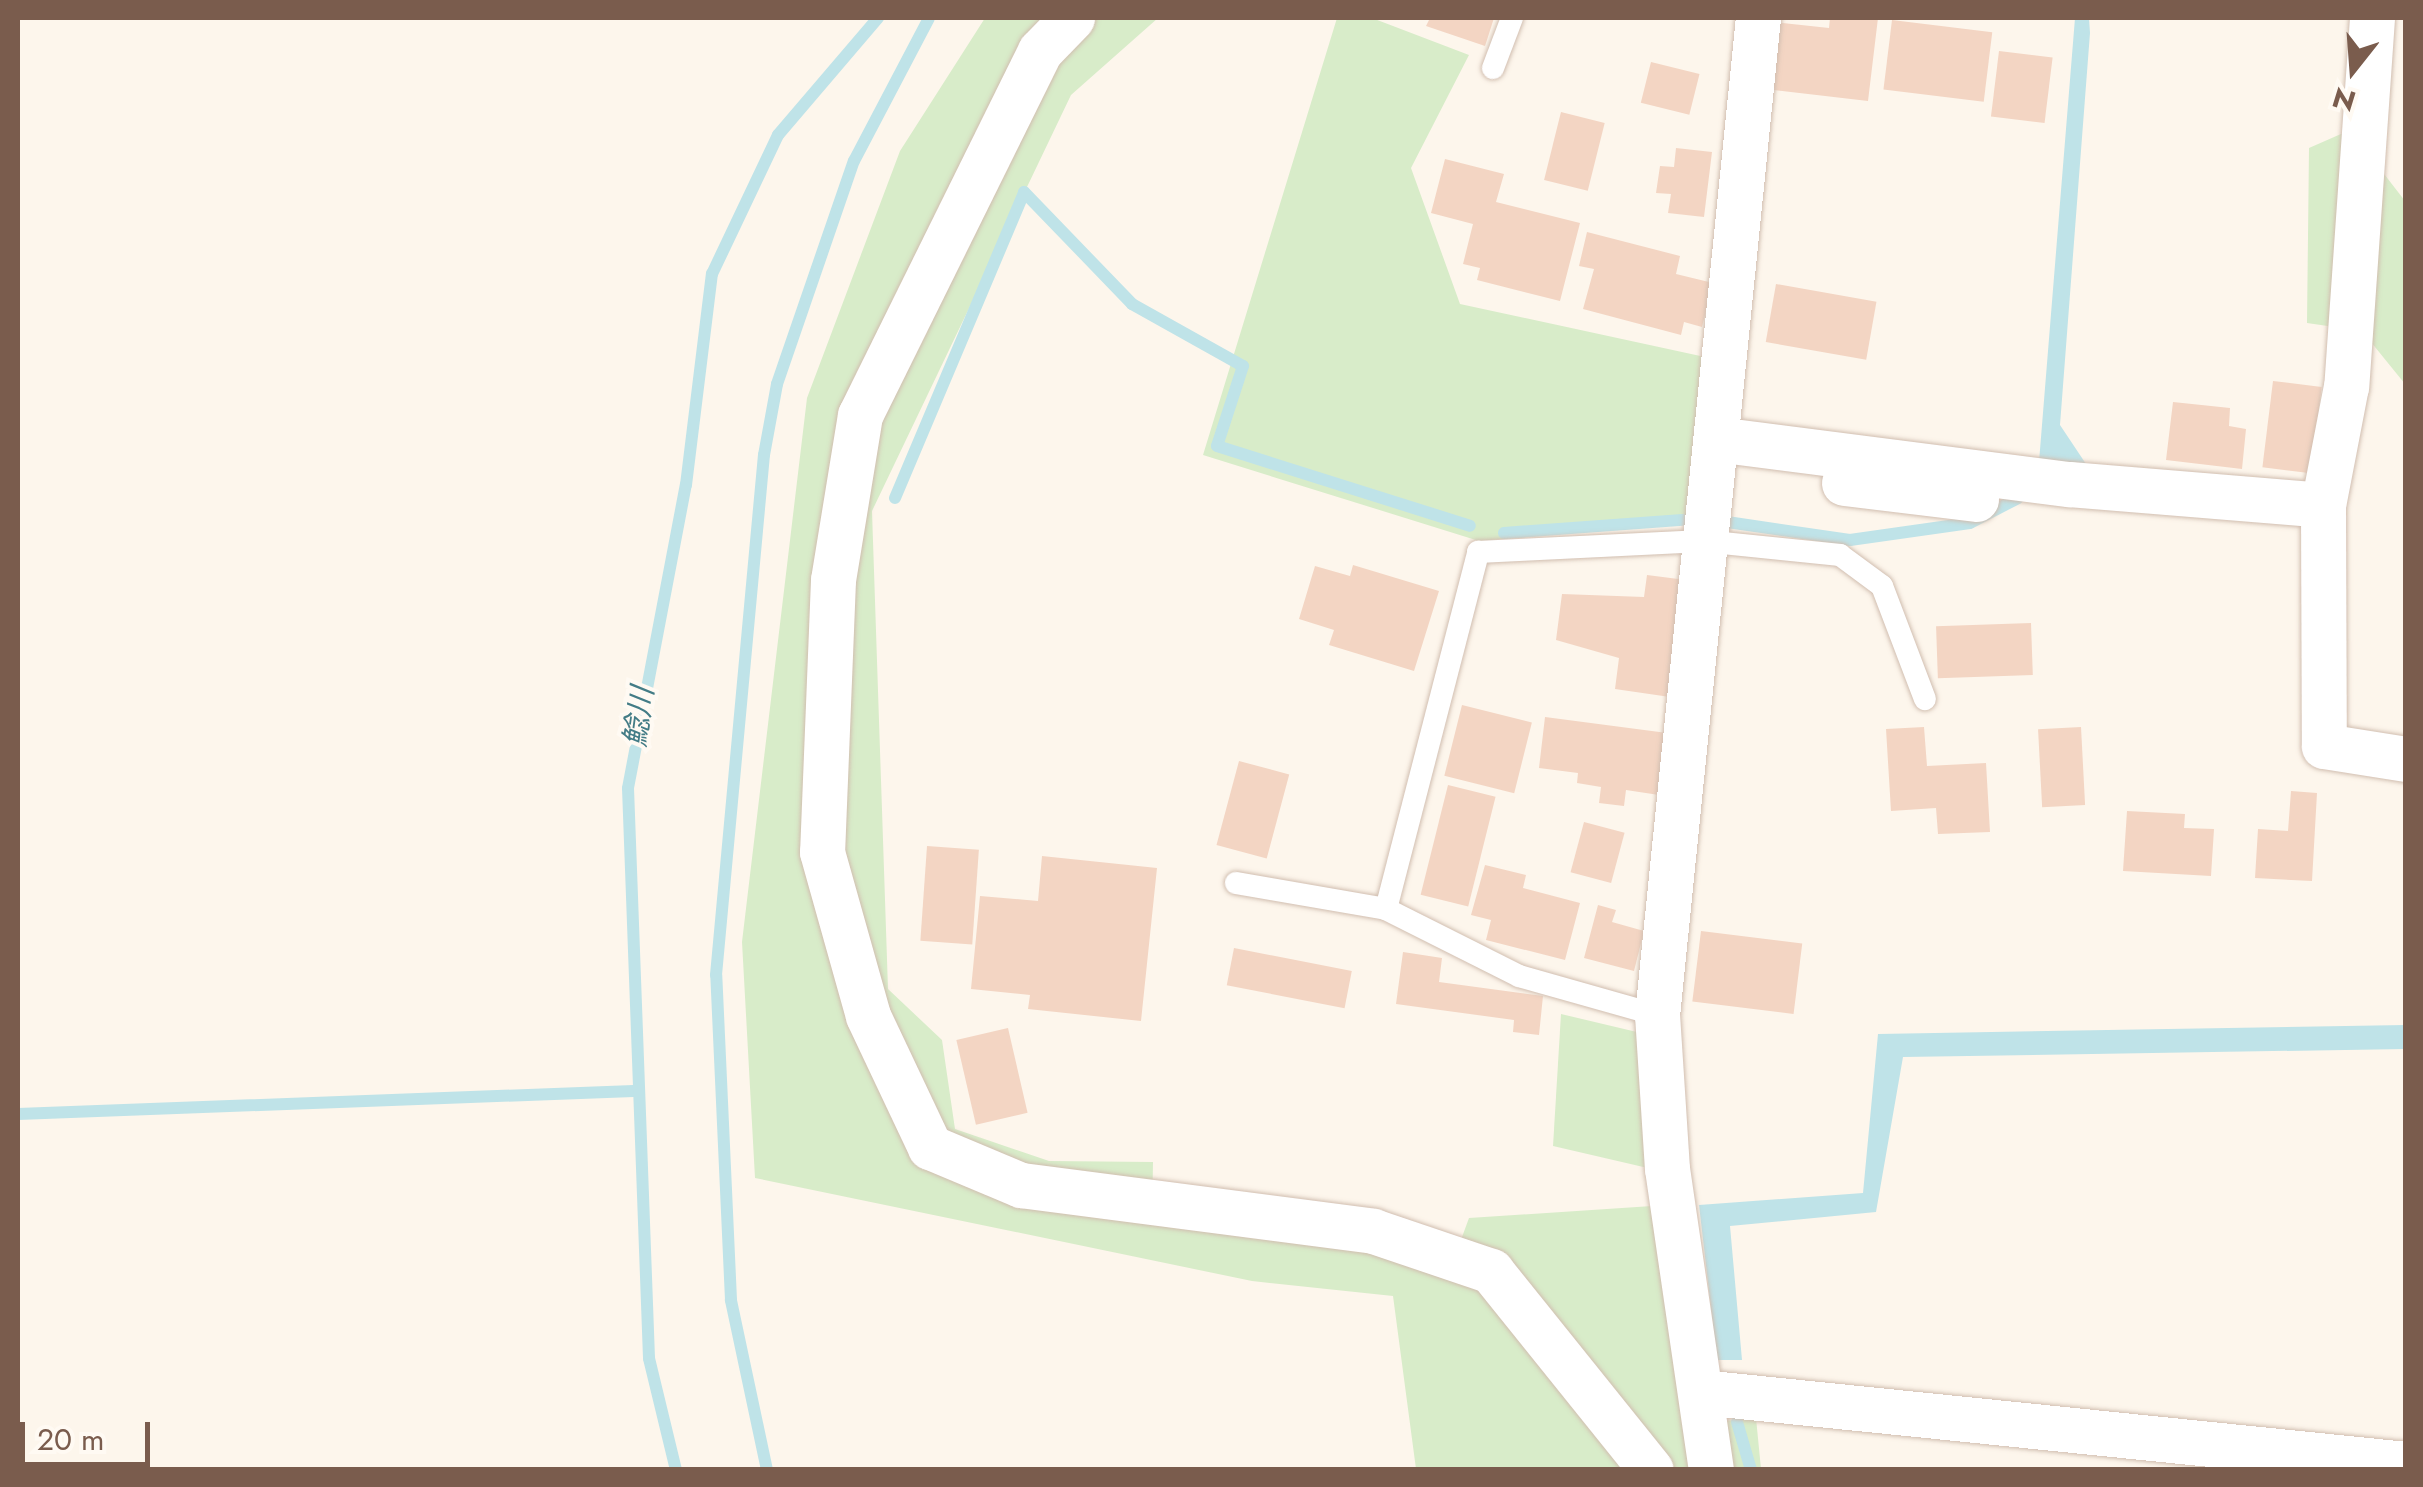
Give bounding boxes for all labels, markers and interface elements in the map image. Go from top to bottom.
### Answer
north arrow [2303,20,2403,120]
text: N [2327,76,2361,122]
water label: 鯰川 [617,685,661,749]
scale bar [25,1402,155,1464]
text: 20 m [37,1418,104,1461]

